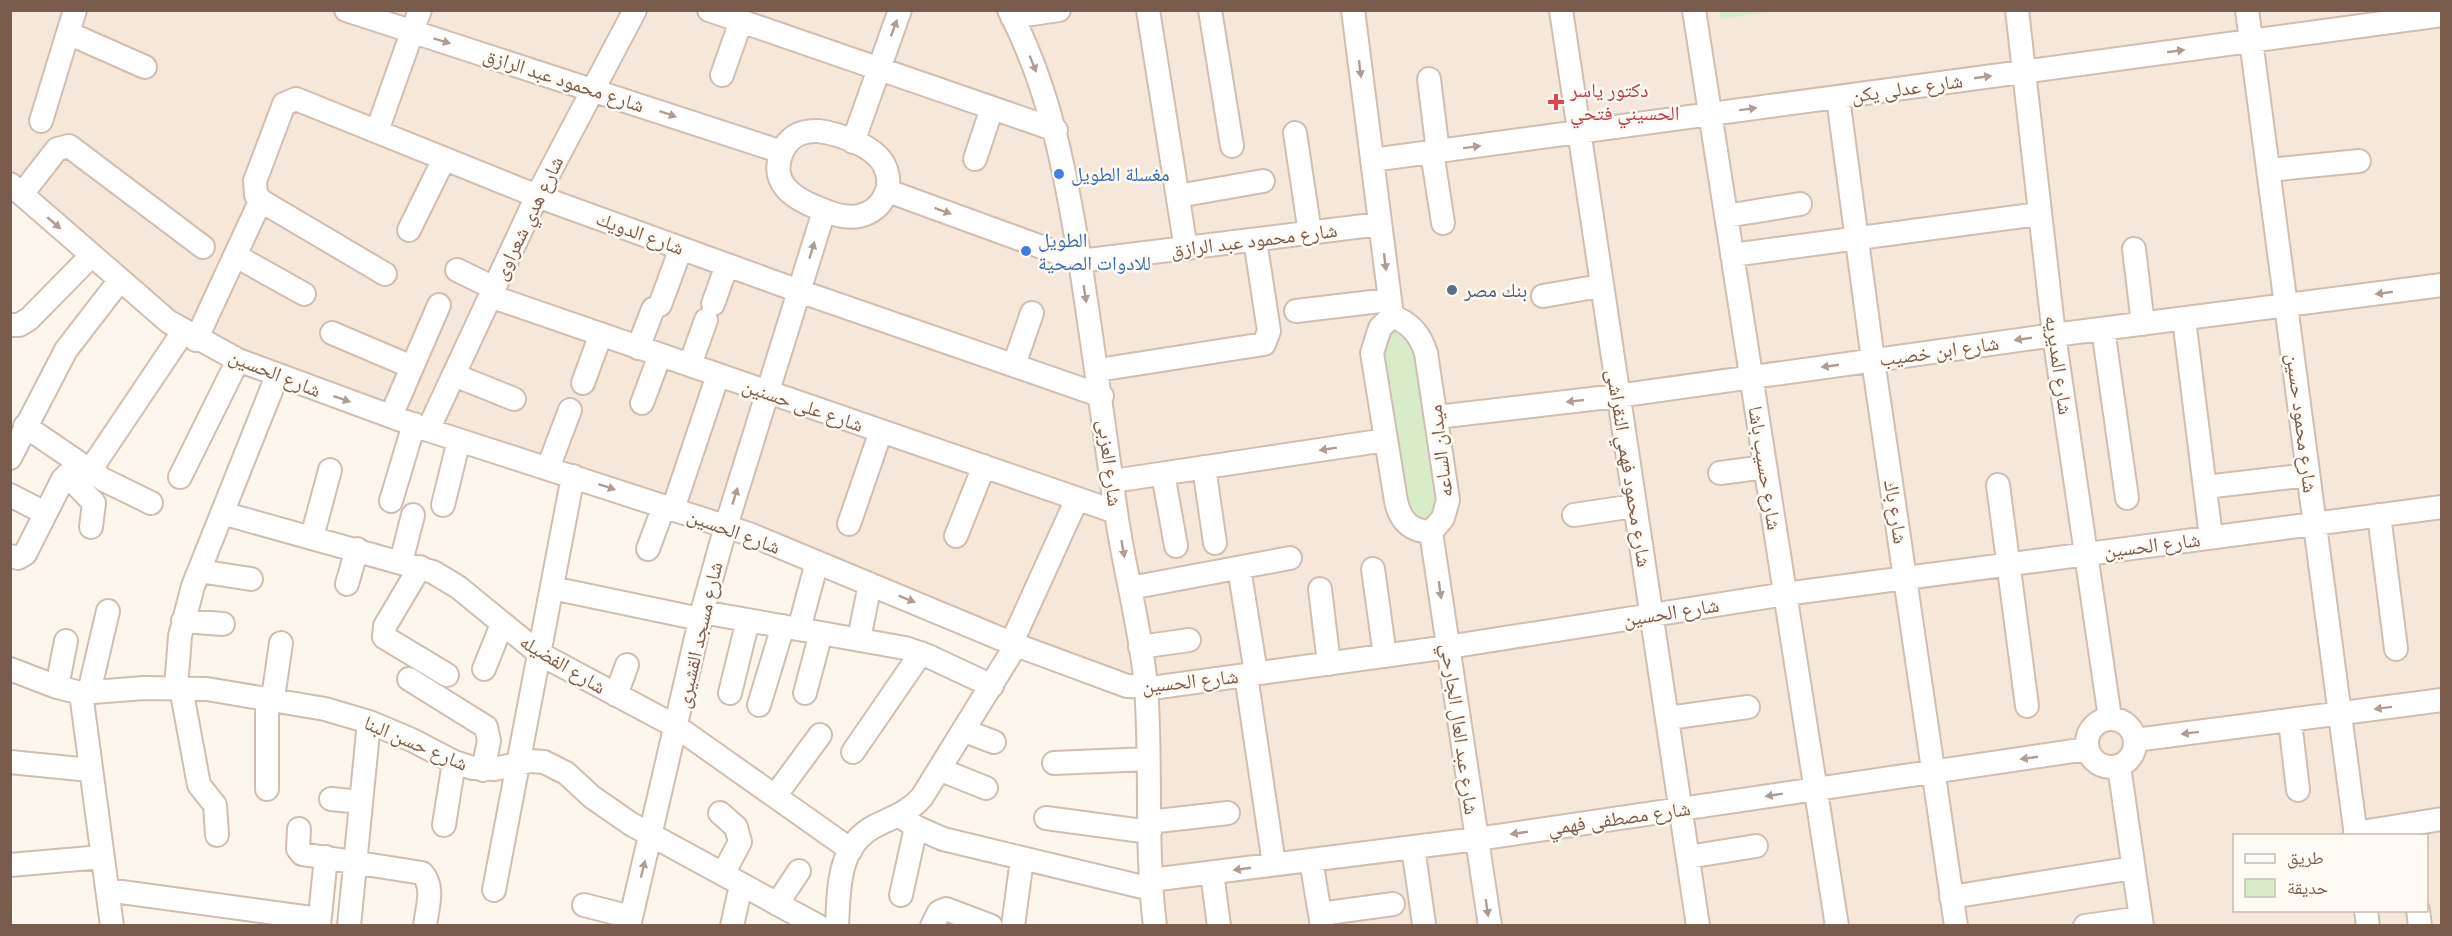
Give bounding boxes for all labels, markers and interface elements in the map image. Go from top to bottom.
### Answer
one-way arrow [889,19,899,37]
one-way arrow [433,37,451,46]
street label: شارع محمود عبد الرازق [480,43,647,118]
one-way arrow [2167,46,2186,56]
one-way arrow [1028,55,1038,73]
one-way arrow [1356,59,1365,78]
street label: شارع عدلى يكن [1850,68,1964,109]
one-way arrow [1974,73,1993,82]
place label: دكتور ياسر الحسيني فتحي [1569,78,1680,129]
marker: دكتور ياسر الحسيني فتحي [1547,93,1565,111]
one-way arrow [1739,104,1758,114]
one-way arrow [659,109,677,119]
one-way arrow [1462,143,1481,152]
street label: شارع هدي شعراوى [488,152,572,286]
place label: مغسلة الطويل [1071,162,1170,186]
marker: مغسلة الطويل [1052,167,1066,181]
street label: شارع الدويك [592,206,687,261]
one-way arrow [934,207,952,217]
one-way arrow [47,216,62,229]
street label: شارع محمود عبد الرازق [1169,218,1339,263]
place label: الطويل للادوات الصحية [1038,228,1151,275]
one-way arrow [808,241,817,259]
marker: الطويل للادوات الصحية [1019,244,1033,258]
one-way arrow [1380,253,1389,272]
place label: بنك مصر [1463,278,1527,302]
marker: بنك مصر [1445,283,1459,297]
one-way arrow [1081,285,1090,304]
one-way arrow [2374,289,2393,298]
street label: شارع المديريه [2039,314,2078,416]
street label: شارع ابن خصيب [1878,331,2001,372]
one-way arrow [2014,335,2033,344]
street label: شارع الحسين [225,344,324,403]
street label: شارع محمود حسين [2281,352,2322,494]
one-way arrow [1821,362,1840,371]
street label: شارع محمود فهمي النقراشى [1597,367,1657,569]
street label: شارع على حسنين [739,373,867,438]
one-way arrow [333,395,351,405]
one-way arrow [1565,396,1584,406]
street label: ميدان الساعه [1422,403,1458,499]
street label: شارع حسيب باشا [1742,404,1787,532]
street label: شارع العزبى [1092,418,1127,508]
one-way arrow [1318,444,1337,453]
street label: شارع باك [1878,478,1913,546]
one-way arrow [598,483,616,493]
one-way arrow [731,487,740,505]
street label: شارع الحسين [684,503,784,560]
street label: شارع الحسين [2102,527,2202,564]
one-way arrow [1119,540,1128,559]
street label: شارع مسجد القشيرى [670,559,729,711]
one-way arrow [1435,581,1444,600]
street label: شارع الحسين [1621,593,1721,632]
one-way arrow [899,594,917,604]
street label: شارع الفضيله [515,629,610,700]
street label: شارع عبد العال الجارحي [1432,642,1484,817]
street label: شارع الحسين [1141,664,1240,699]
one-way arrow [2374,703,2393,713]
street label: شارع حسن البنا [360,710,472,777]
one-way arrow [2181,729,2200,738]
one-way arrow [2020,753,2039,762]
one-way arrow [1764,790,1783,799]
street label: شارع مصطفى فهمي [1546,796,1692,844]
one-way arrow [1509,828,1528,837]
legend [2233,834,2428,912]
text: طريق [2287,847,2324,869]
one-way arrow [639,860,649,878]
one-way arrow [1233,864,1252,873]
text: حديقة [2287,877,2328,899]
one-way arrow [1482,898,1491,917]

